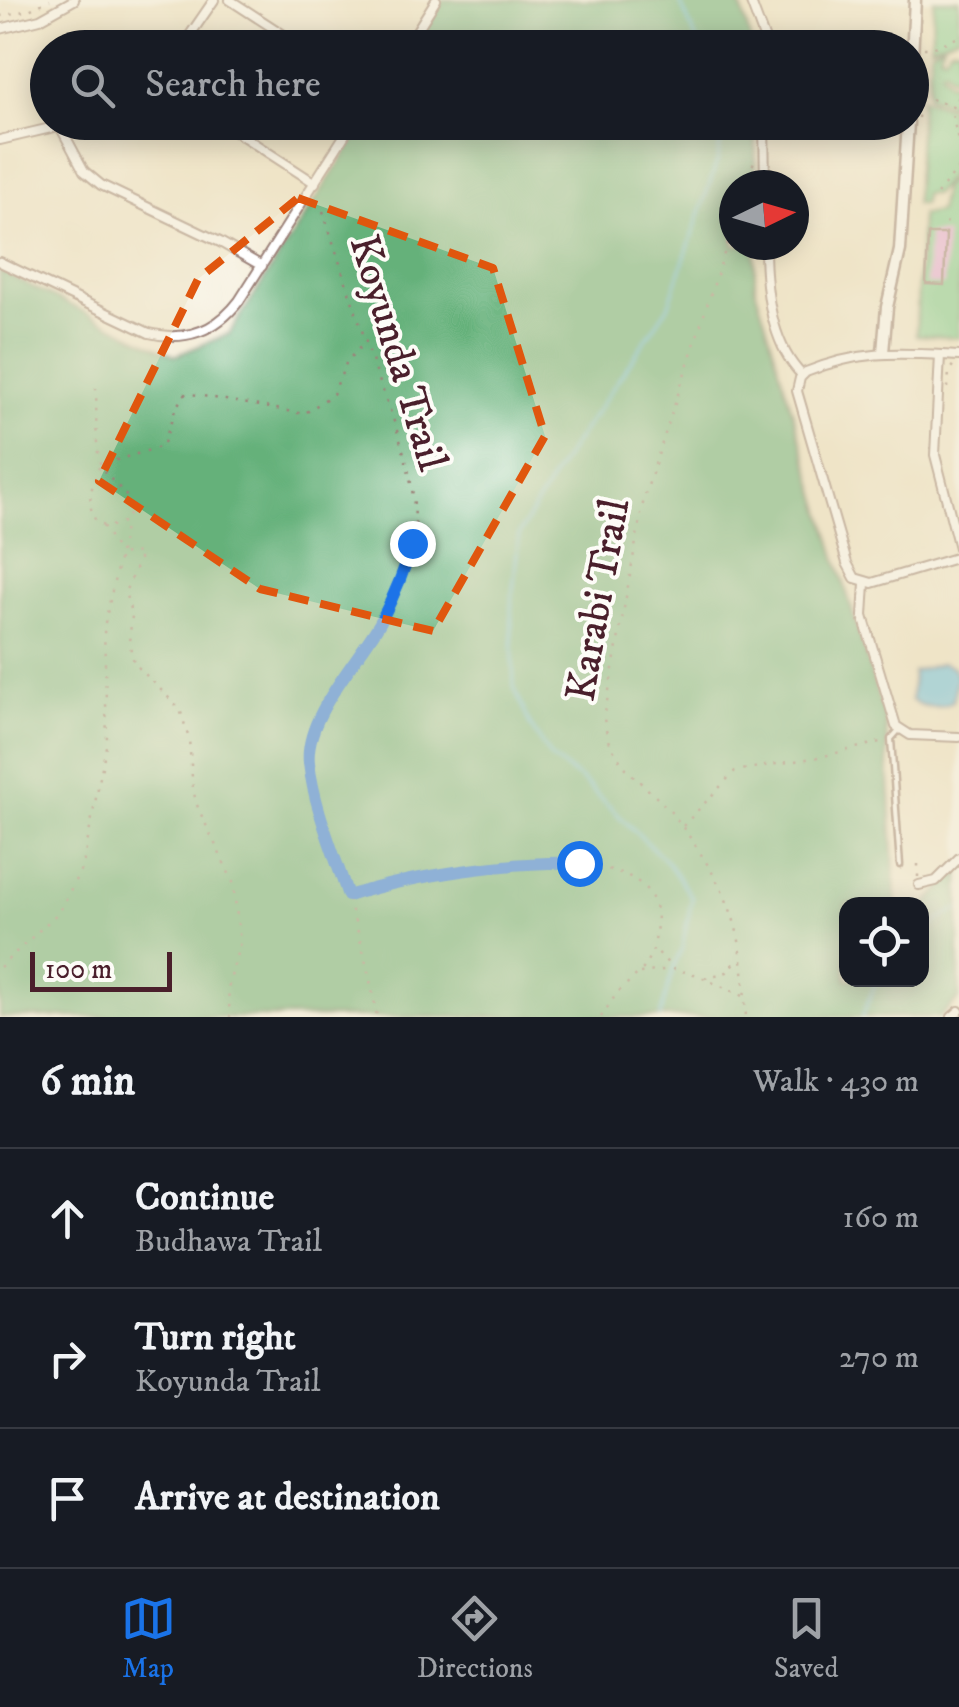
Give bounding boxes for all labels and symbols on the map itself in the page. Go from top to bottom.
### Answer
north arrow [719,170,809,260]
street label: Koyunda Trail [337,229,458,478]
street label: Karabi Trail [556,494,642,705]
route end [390,521,436,567]
route start [557,841,603,887]
scale bar [30,947,172,991]

